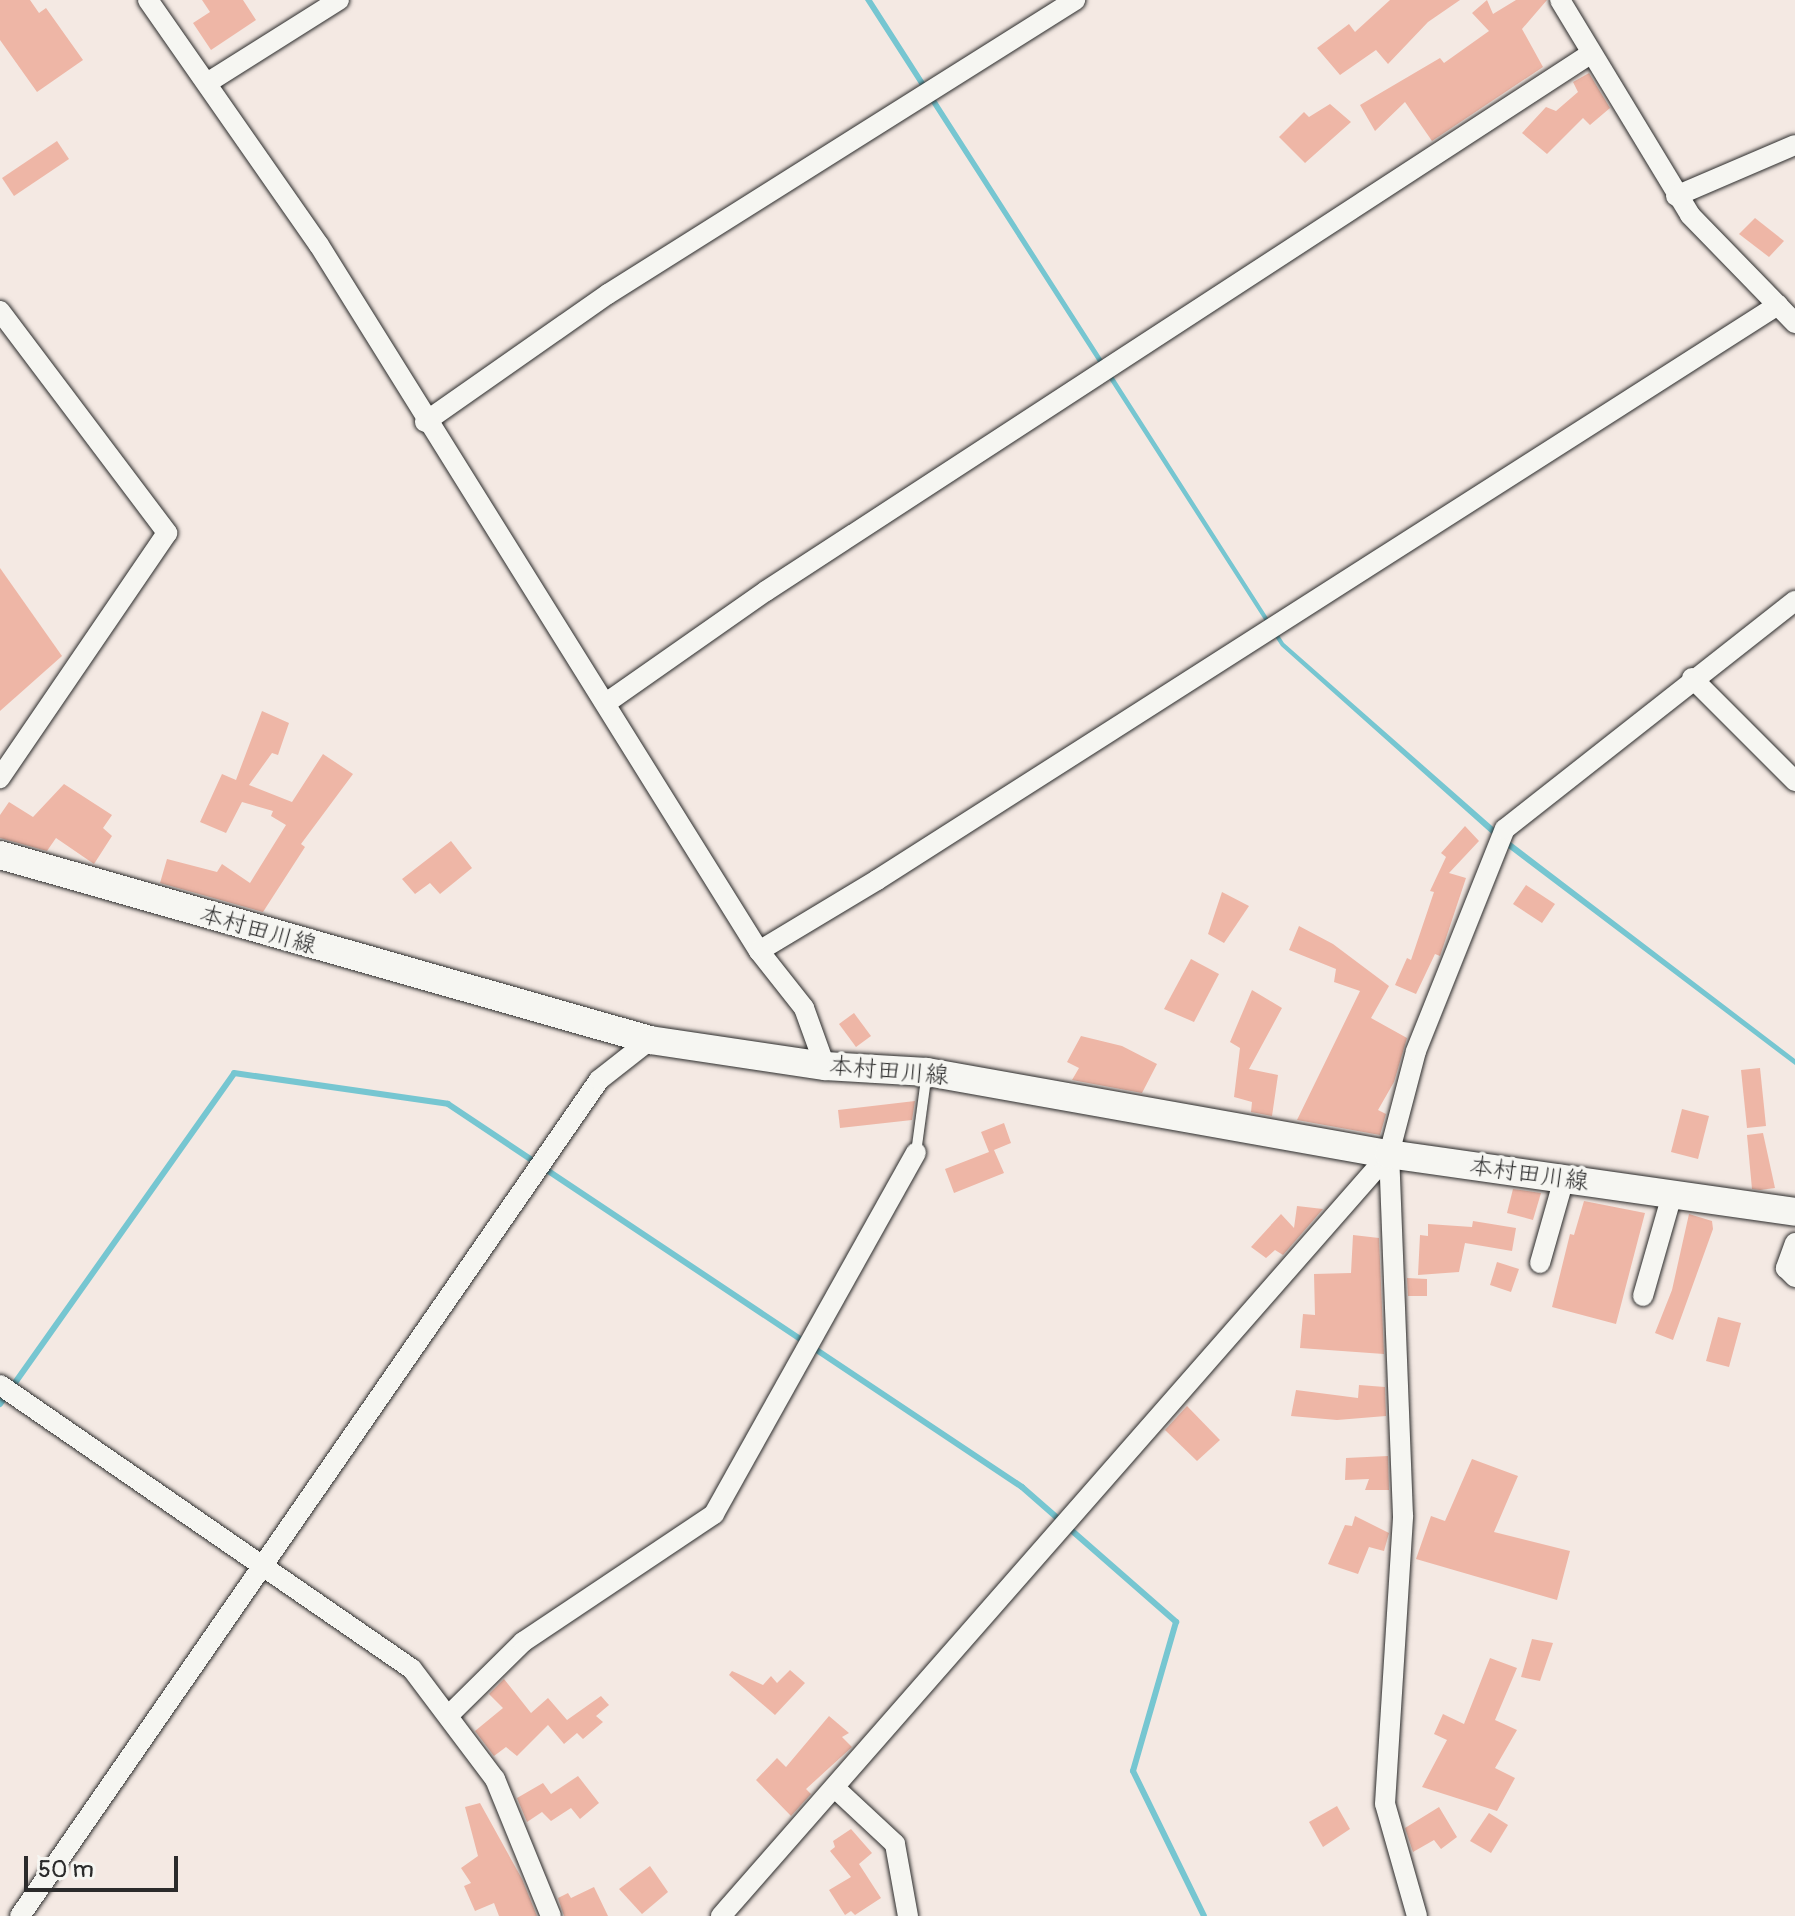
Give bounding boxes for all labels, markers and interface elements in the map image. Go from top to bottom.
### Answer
street label: 本村田川線 [196,900,320,960]
street label: 本村田川線 [828,1051,950,1091]
street label: 本村田川線 [1468,1151,1590,1197]
scale bar [28,1840,182,1890]
text: 50 m [38,1855,94,1884]

